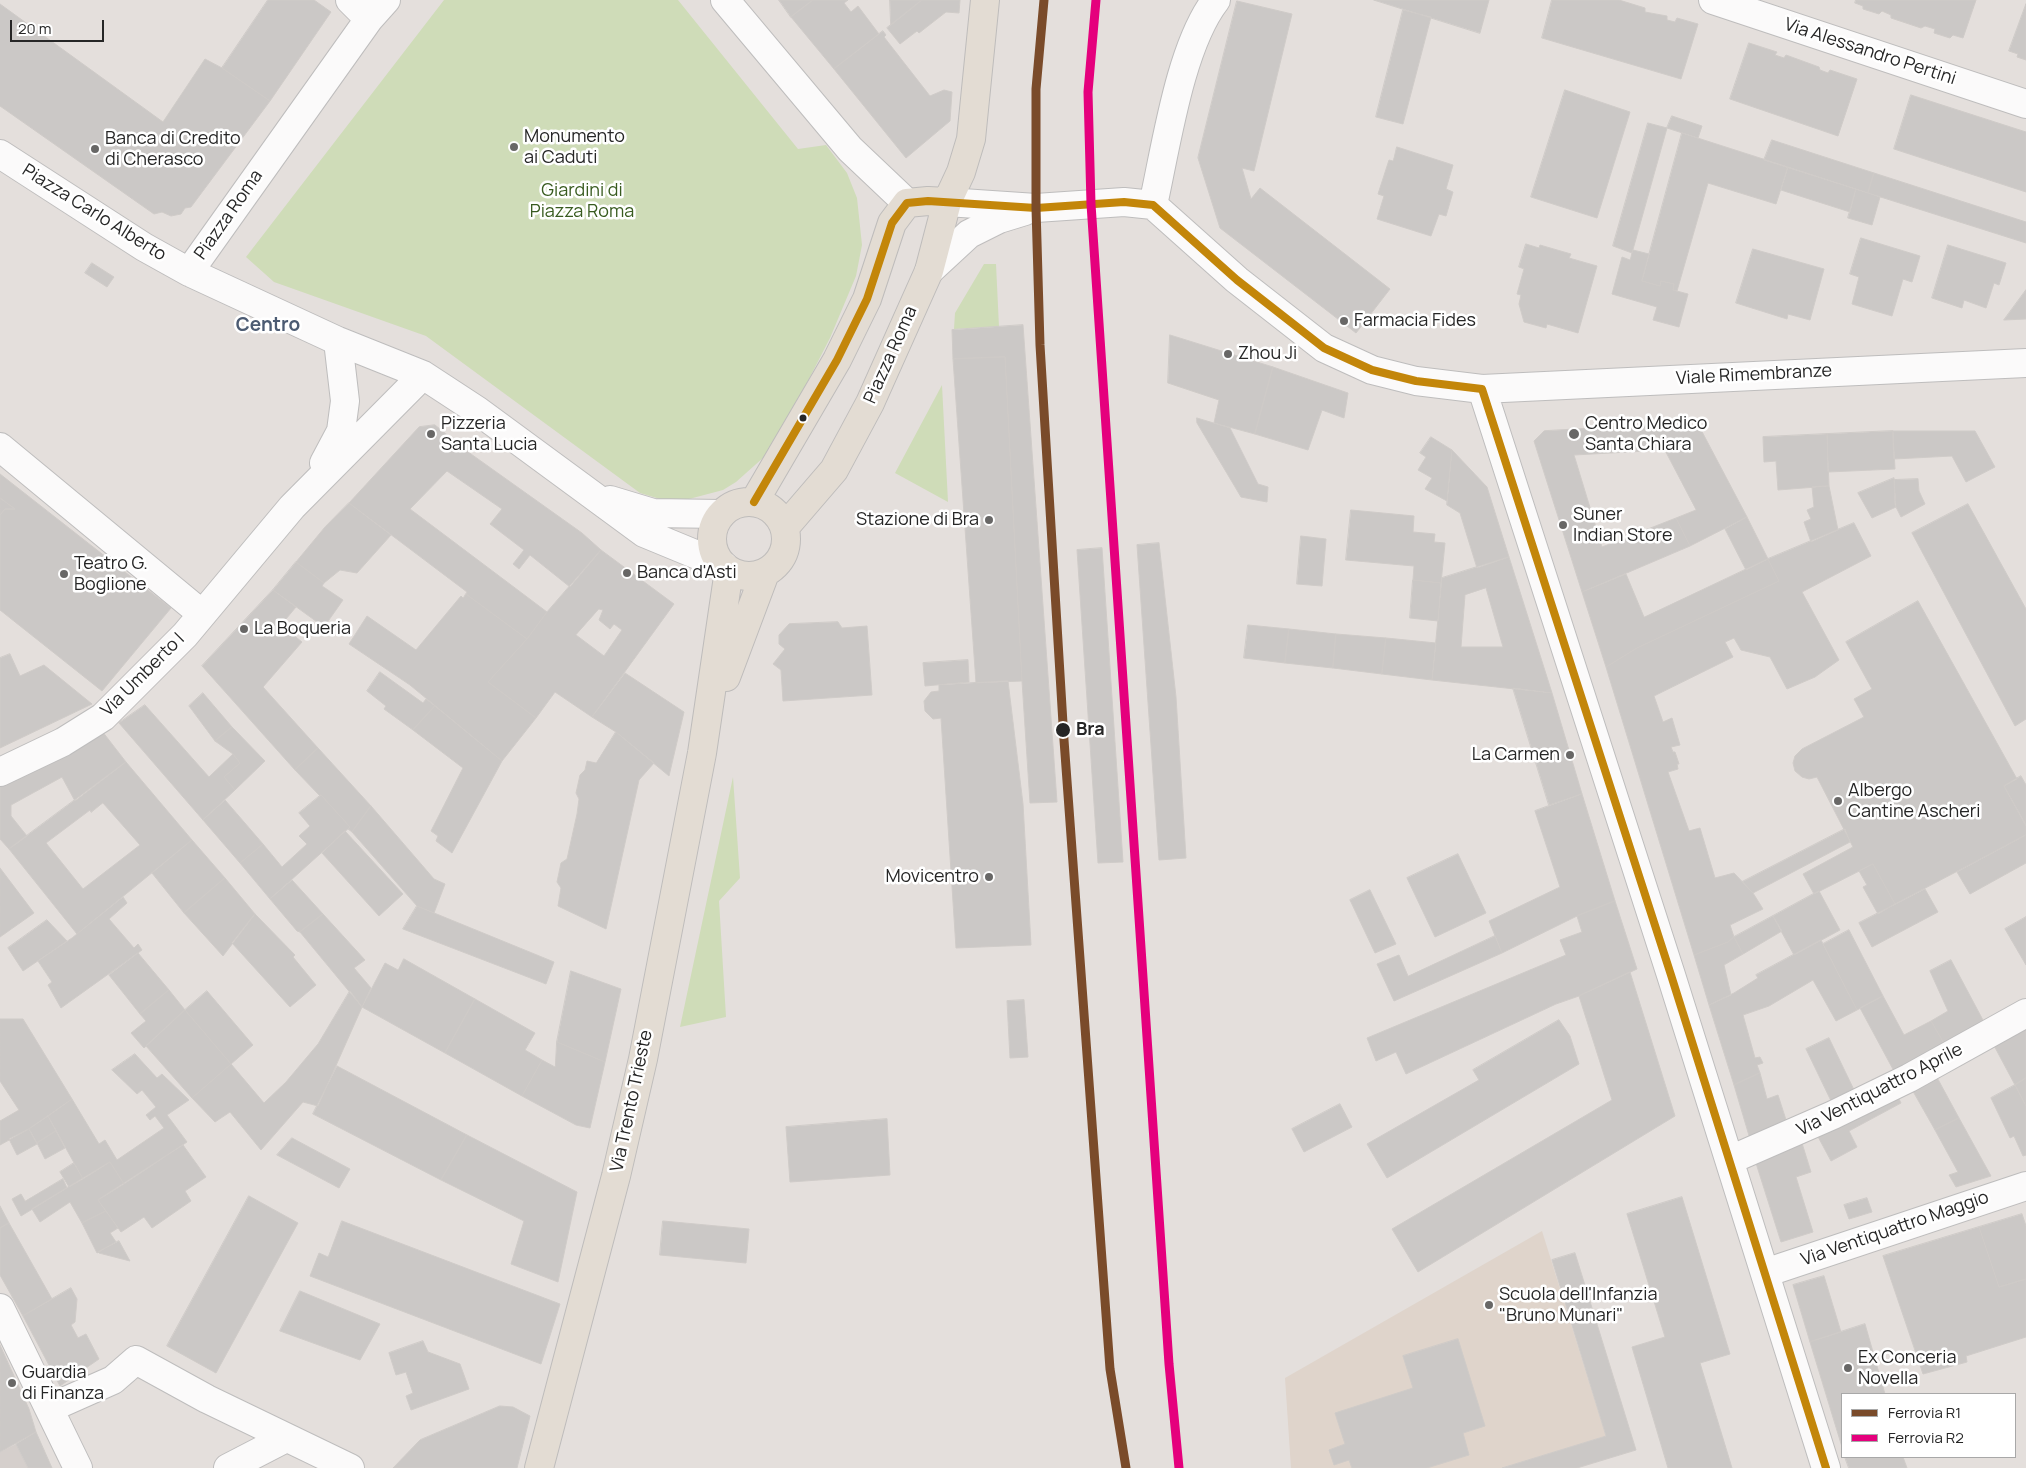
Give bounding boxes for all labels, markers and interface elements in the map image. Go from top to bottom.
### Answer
scale bar [12,10,106,42]
street label: Via Alessandro Pertini [1781,14,1959,90]
text: 20 m [18,18,51,39]
place label: Monumento ai Caduti [524,126,625,168]
place label: Banca di Credito di Cherasco [105,128,241,170]
marker: Monumento ai Caduti [508,141,520,153]
marker: Banca di Credito di Cherasco [89,143,101,155]
street label: Piazza Carlo Alberto [18,160,170,266]
street label: Piazza Roma [190,166,268,264]
park label: Giardini di Piazza Roma [530,180,634,222]
street label: Piazza Roma [860,303,922,407]
place label: Farmacia Fides [1354,310,1476,332]
district label: Centro [236,315,300,337]
marker: Farmacia Fides [1338,315,1350,327]
place label: Zhou Ji [1238,343,1297,365]
marker: Zhou Ji [1222,348,1234,360]
street label: Viale Rimembranze [1675,360,1833,390]
place label: Pizzeria Santa Lucia [441,413,537,456]
unlabelled marker [798,413,808,423]
place label: Centro Medico Santa Chiara [1585,413,1707,456]
marker: Centro Medico Santa Chiara [1567,427,1581,441]
marker: Pizzeria Santa Lucia [425,428,437,440]
place label: Suner Indian Store [1573,504,1672,546]
place label: Stazione di Bra [856,509,979,531]
marker: Stazione di Bra [983,514,995,526]
marker: Suner Indian Store [1557,519,1569,531]
place label: Teatro G. Boglione [74,553,148,596]
place label: Banca d'Asti [637,562,737,584]
marker: Banca d'Asti [621,567,633,579]
marker: Teatro G. Boglione [58,568,70,580]
place label: La Boqueria [254,618,351,640]
marker: La Boqueria [238,623,250,635]
street label: Via Umberto I [97,629,189,721]
place label: Bra [1076,719,1105,741]
marker: Bra [1054,721,1072,739]
place label: La Carmen [1472,744,1560,766]
marker: La Carmen [1564,749,1576,761]
place label: Albergo Cantine Ascheri [1848,780,1980,822]
marker: Albergo Cantine Ascheri [1832,795,1844,807]
place label: Movicentro [885,866,979,888]
marker: Movicentro [983,871,995,883]
street label: Via Trento Trieste [606,1028,658,1174]
street label: Via Ventiquattro Aprile [1793,1039,1967,1141]
street label: Via Ventiquattro Maggio [1798,1187,1992,1271]
place label: Scuola dell'Infanzia "Bruno Munari" [1499,1284,1658,1326]
marker: Scuola dell'Infanzia "Bruno Munari" [1483,1299,1495,1311]
place label: Ex Conceria Novella [1858,1347,1956,1390]
place label: Guardia di Finanza [22,1362,104,1405]
marker: Ex Conceria Novella [1842,1362,1854,1374]
marker: Guardia di Finanza [6,1377,18,1389]
legend [1841,1393,2016,1458]
text: Ferrovia R1 [1888,1402,1961,1423]
text: Ferrovia R2 [1888,1427,1964,1448]

